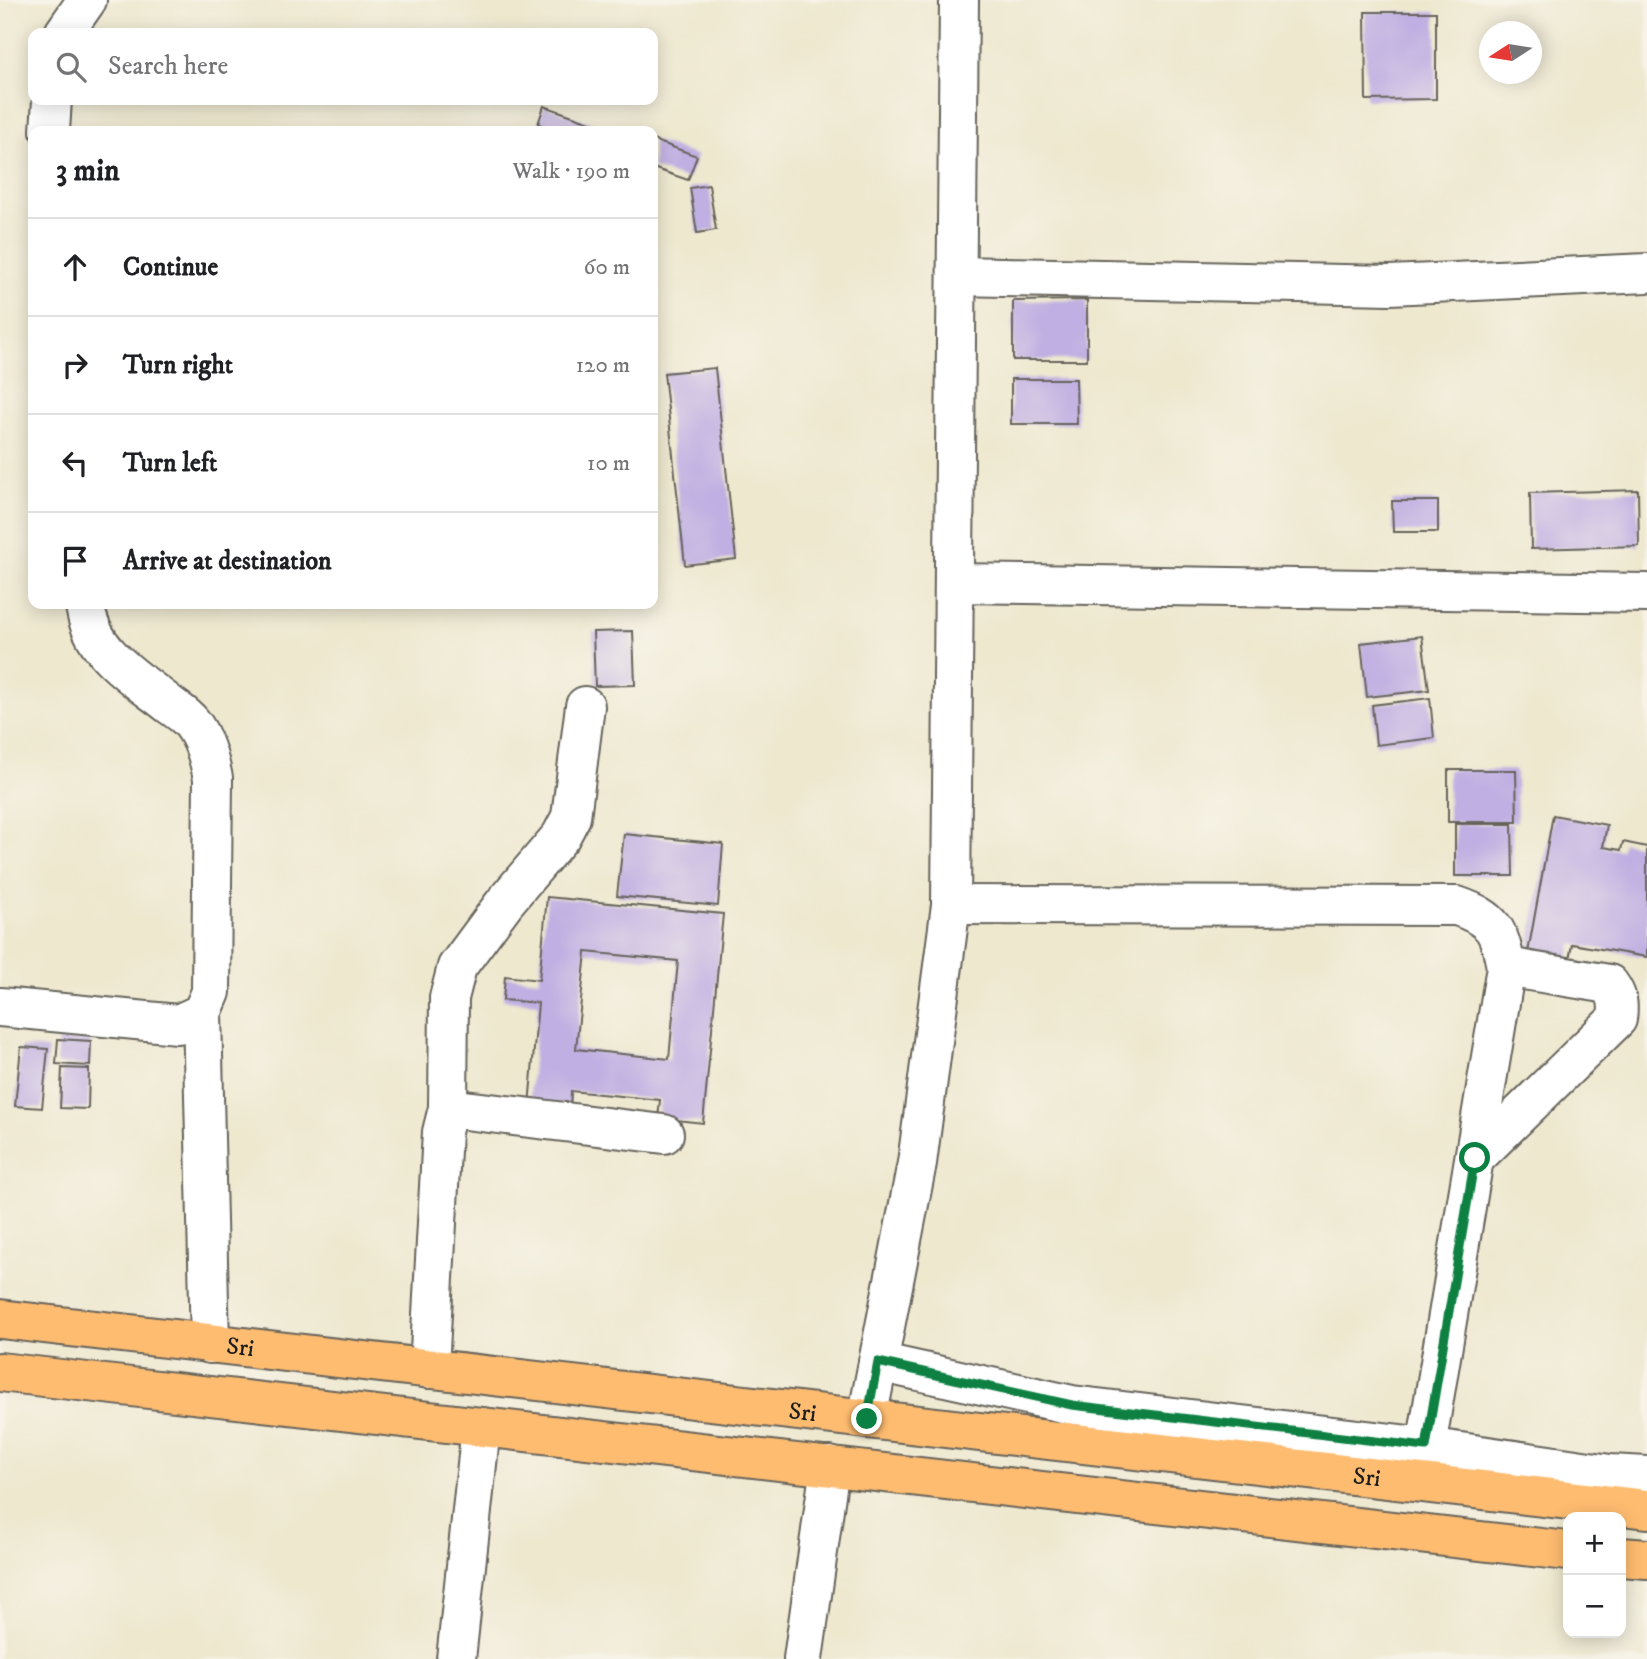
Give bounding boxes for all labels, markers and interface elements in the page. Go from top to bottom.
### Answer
north arrow [1479,21,1542,84]
search box [28,28,658,105]
icon: search [52,48,90,86]
text: Search here [108,50,228,83]
text: 3 min [56,153,120,190]
text: Walk · 190 m [512,157,630,186]
icon: ahead [56,248,94,286]
text: Continue [123,251,218,284]
text: 60 m [583,253,630,282]
icon: right [56,346,94,384]
text: Turn right [123,349,233,382]
text: 120 m [576,351,630,380]
icon: left [56,444,94,482]
text: Turn left [123,447,217,480]
text: 10 m [587,449,630,478]
icon: arrive [56,542,94,580]
text: Arrive at destination [123,545,332,578]
route start [1459,1142,1490,1173]
street label: Sri [225,1331,256,1364]
street label: Sri [787,1396,818,1429]
route end [851,1403,882,1434]
street label: Sri [1351,1461,1382,1494]
map controls [1563,1512,1626,1638]
button: + [1563,1512,1626,1575]
button: − [1563,1575,1626,1638]

